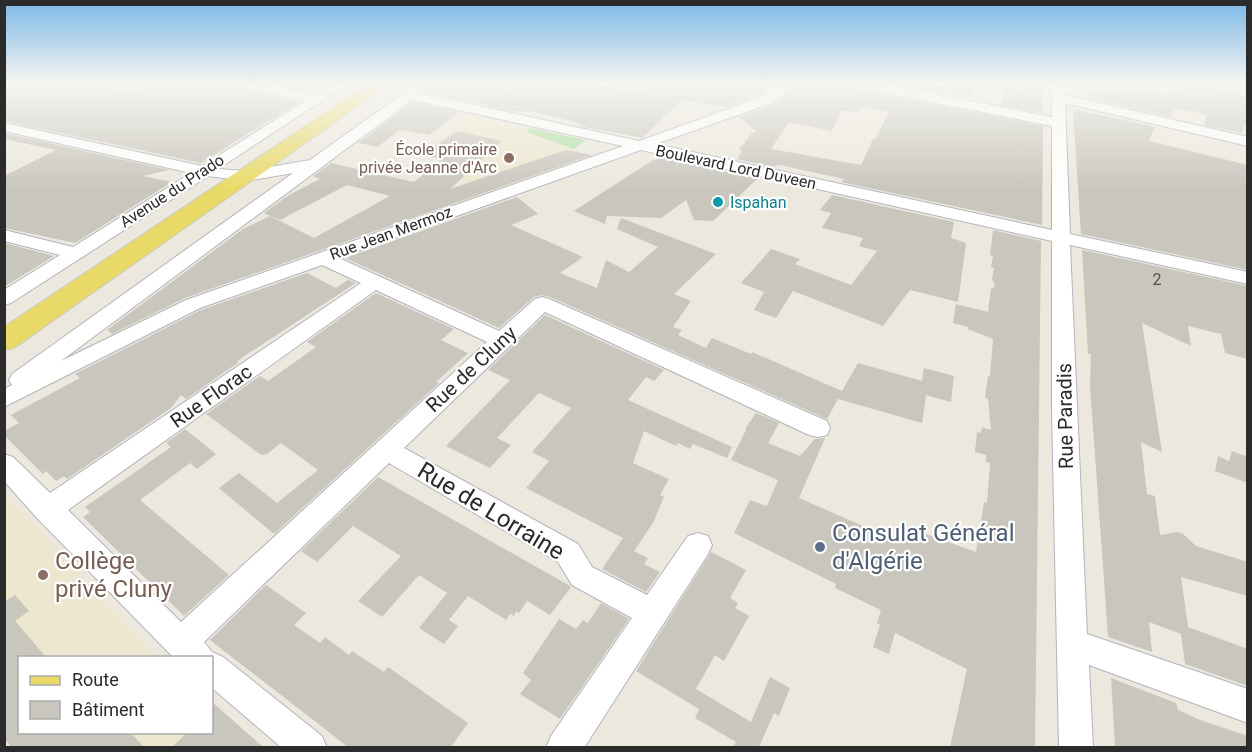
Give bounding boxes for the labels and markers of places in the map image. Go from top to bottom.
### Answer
place label: École primaire privée Jeanne d'Arc [359,140,497,177]
marker: École primaire privée Jeanne d'Arc [502,151,516,165]
place label: Ispahan [730,193,787,212]
marker: Ispahan [711,195,725,209]
place label: Consulat Général d'Algérie [832,519,1014,575]
marker: Consulat Général d'Algérie [813,540,827,554]
place label: Collège privé Cluny [55,547,173,603]
marker: Collège privé Cluny [36,568,50,582]

